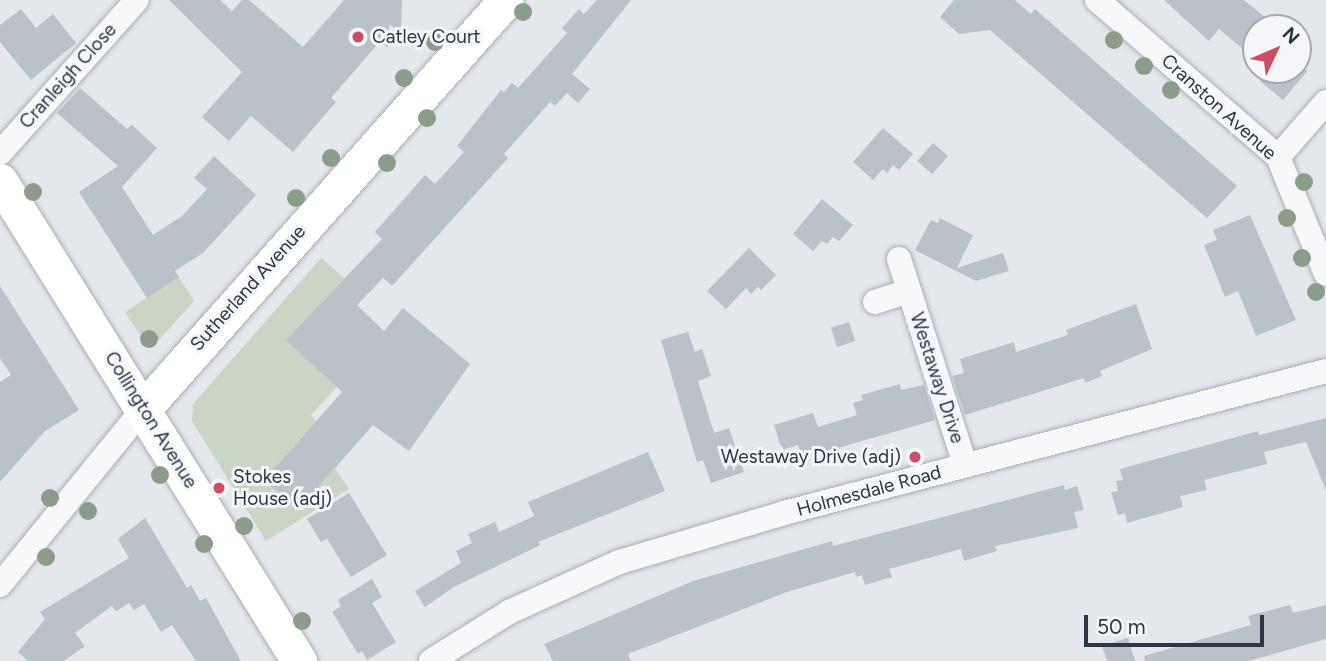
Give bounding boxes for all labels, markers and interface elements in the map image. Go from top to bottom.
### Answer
north arrow [1242,14,1312,84]
street label: Cranleigh Close [15,19,121,133]
text: N [1278,22,1304,49]
place label: Catley Court [372,26,480,48]
marker: Catley Court [350,29,366,45]
street label: Cranston Avenue [1157,49,1281,165]
street label: Sutherland Avenue [186,220,310,356]
street label: Westaway Drive [905,310,969,446]
street label: Collington Avenue [100,347,202,493]
place label: Westaway Drive (adj) [721,446,901,468]
marker: Westaway Drive (adj) [907,449,923,465]
street label: Holmesdale Road [794,461,944,521]
place label: Stokes House (adj) [233,466,332,510]
marker: Stokes House (adj) [211,480,227,496]
scale bar [1088,602,1268,646]
text: 50 m [1097,614,1146,639]

